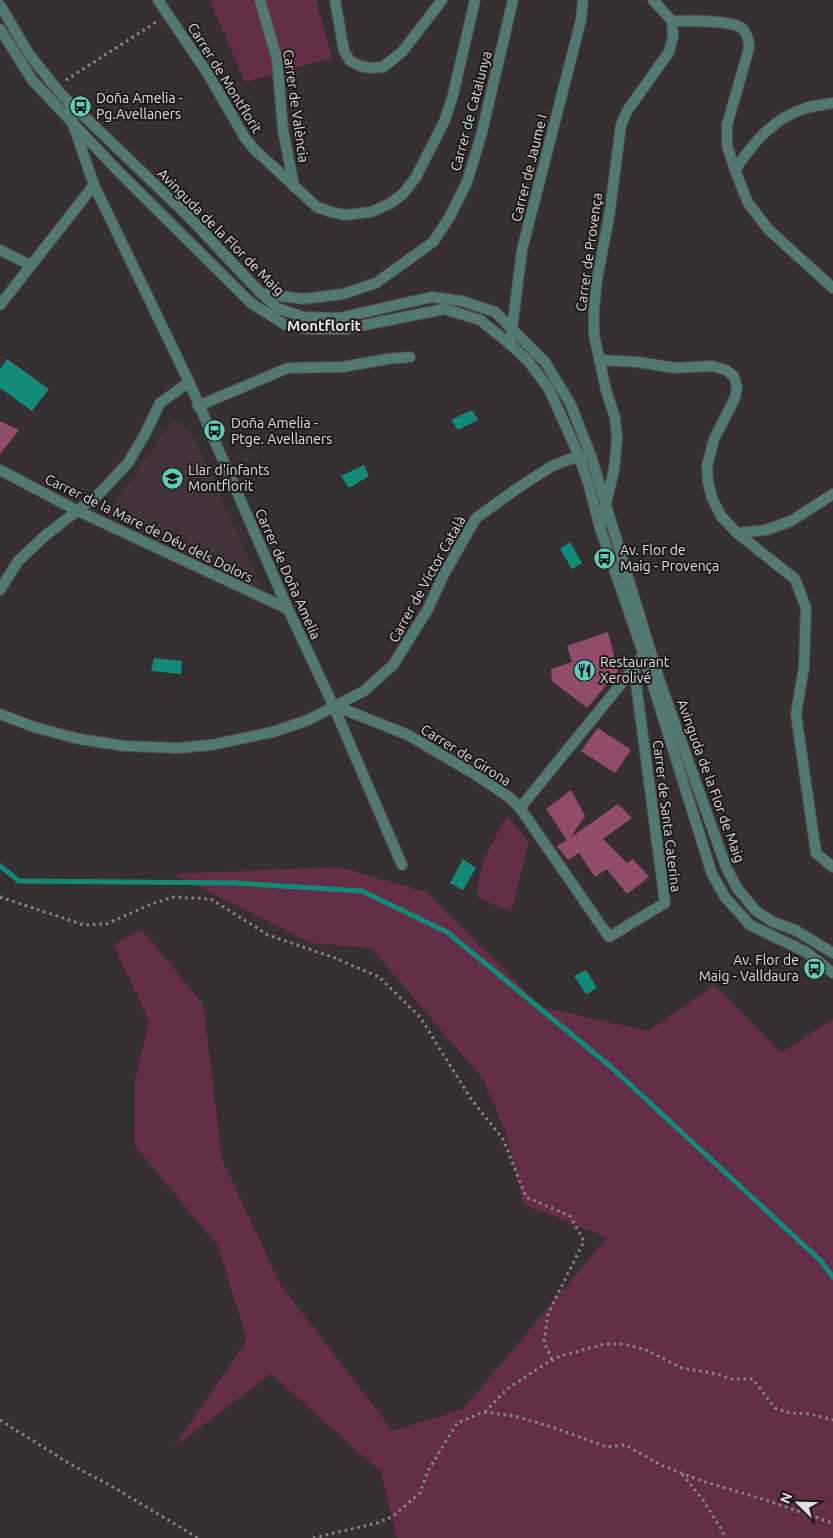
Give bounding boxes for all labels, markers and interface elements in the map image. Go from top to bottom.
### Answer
street label: Carrer de Montflorit [185,20,266,137]
street label: Carrer de València [280,48,312,164]
street label: Carrer de Catalunya [447,49,495,173]
place label: Doña Amelia - Pg.Avellaners [96,90,183,122]
bus stop icon: Doña Amelia - Pg.Avellaners [68,94,92,118]
street label: Carrer de Jaume I [508,112,550,224]
street label: Avinguda de la Flor de Maig [154,165,288,299]
street label: Carrer de Provença [573,192,605,312]
district label: Montflorit [287,317,362,334]
place label: Doña Amelia - Ptge. Avellaners [231,415,332,447]
bus stop icon: Doña Amelia - Ptge. Avellaners [203,419,227,443]
place label: Llar d'infants Montflorit [188,462,270,494]
school or university icon: Llar d'infants Montflorit [160,466,184,490]
street label: Carrer de la Mare de Déu dels Dolors [42,470,256,586]
street label: Carrer de Doña Amelia [252,506,324,642]
street label: Carrer de Víctor Català [385,513,469,645]
place label: Av. Flor de Maig - Provença [620,542,719,574]
bus stop icon: Av. Flor de Maig - Provença [592,546,616,570]
place label: Restaurant Xerolivé [600,654,670,686]
restaurant icon: Restaurant Xerolivé [572,658,596,682]
street label: Avinguda de la Flor de Maig [674,697,748,865]
street label: Carrer de Girona [418,721,514,789]
street label: Carrer de Santa Caterina [650,739,684,893]
place label: Av. Flor de Maig - Valldaura [699,952,799,984]
bus stop icon: Av. Flor de Maig - Valldaura [803,956,827,980]
north arrow [773,1478,823,1528]
text: N [777,1490,795,1506]

